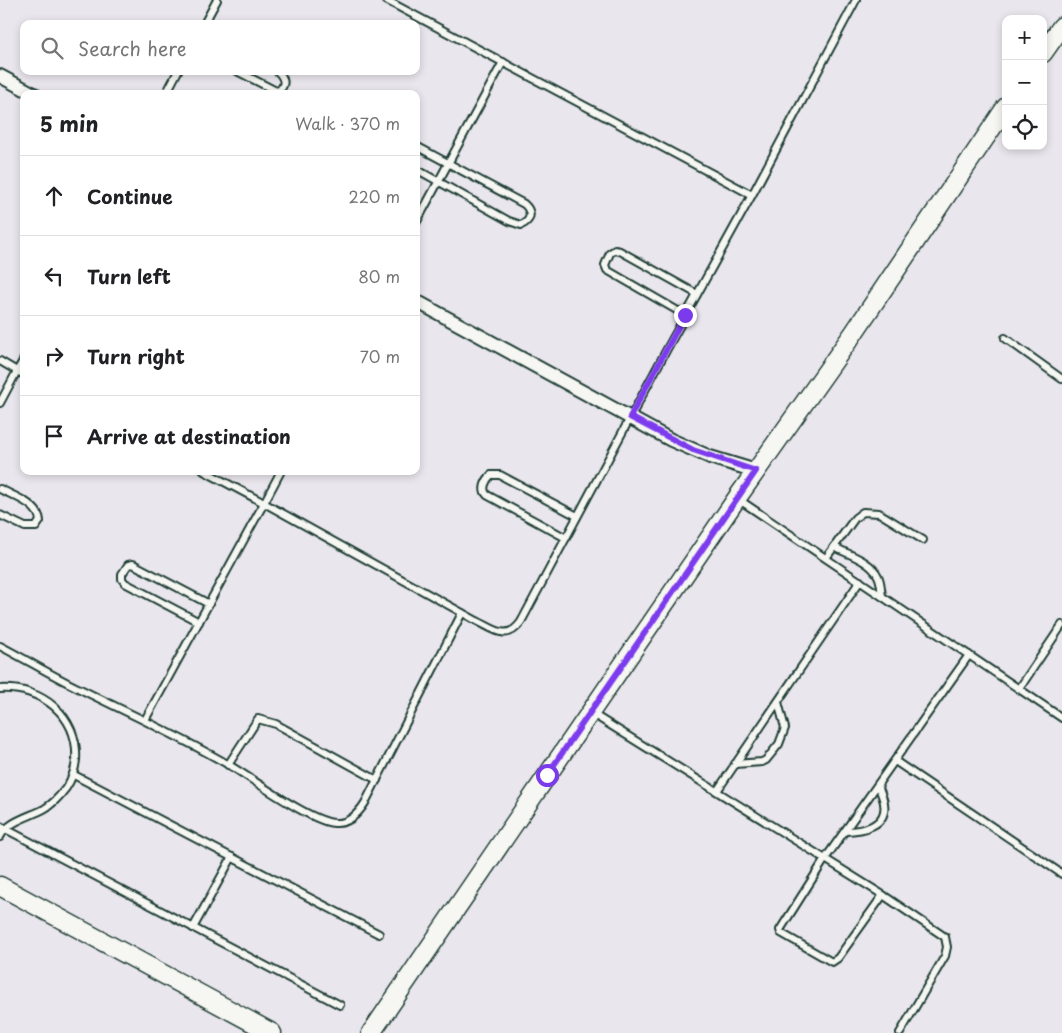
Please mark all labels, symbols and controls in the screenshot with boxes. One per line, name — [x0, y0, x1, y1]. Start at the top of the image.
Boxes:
map controls — [1002, 15, 1047, 150]
button: + — [1002, 15, 1047, 60]
search box — [20, 20, 420, 75]
icon: search — [38, 34, 66, 62]
text: Search here — [78, 34, 187, 62]
button: − — [1002, 60, 1047, 105]
button: locate — [1002, 105, 1047, 150]
text: 5 min — [40, 107, 98, 139]
text: Walk · 370 m — [295, 111, 400, 135]
icon: ahead — [40, 182, 68, 210]
text: Continue — [87, 182, 173, 210]
text: 220 m — [349, 184, 400, 208]
icon: left — [40, 262, 68, 290]
text: Turn left — [87, 262, 171, 290]
text: 80 m — [358, 264, 400, 288]
route end — [674, 304, 697, 327]
icon: right — [40, 342, 68, 370]
text: Turn right — [87, 342, 185, 370]
text: 70 m — [360, 344, 400, 368]
icon: arrive — [40, 422, 68, 450]
text: Arrive at destination — [87, 422, 291, 450]
route start — [536, 764, 559, 787]

